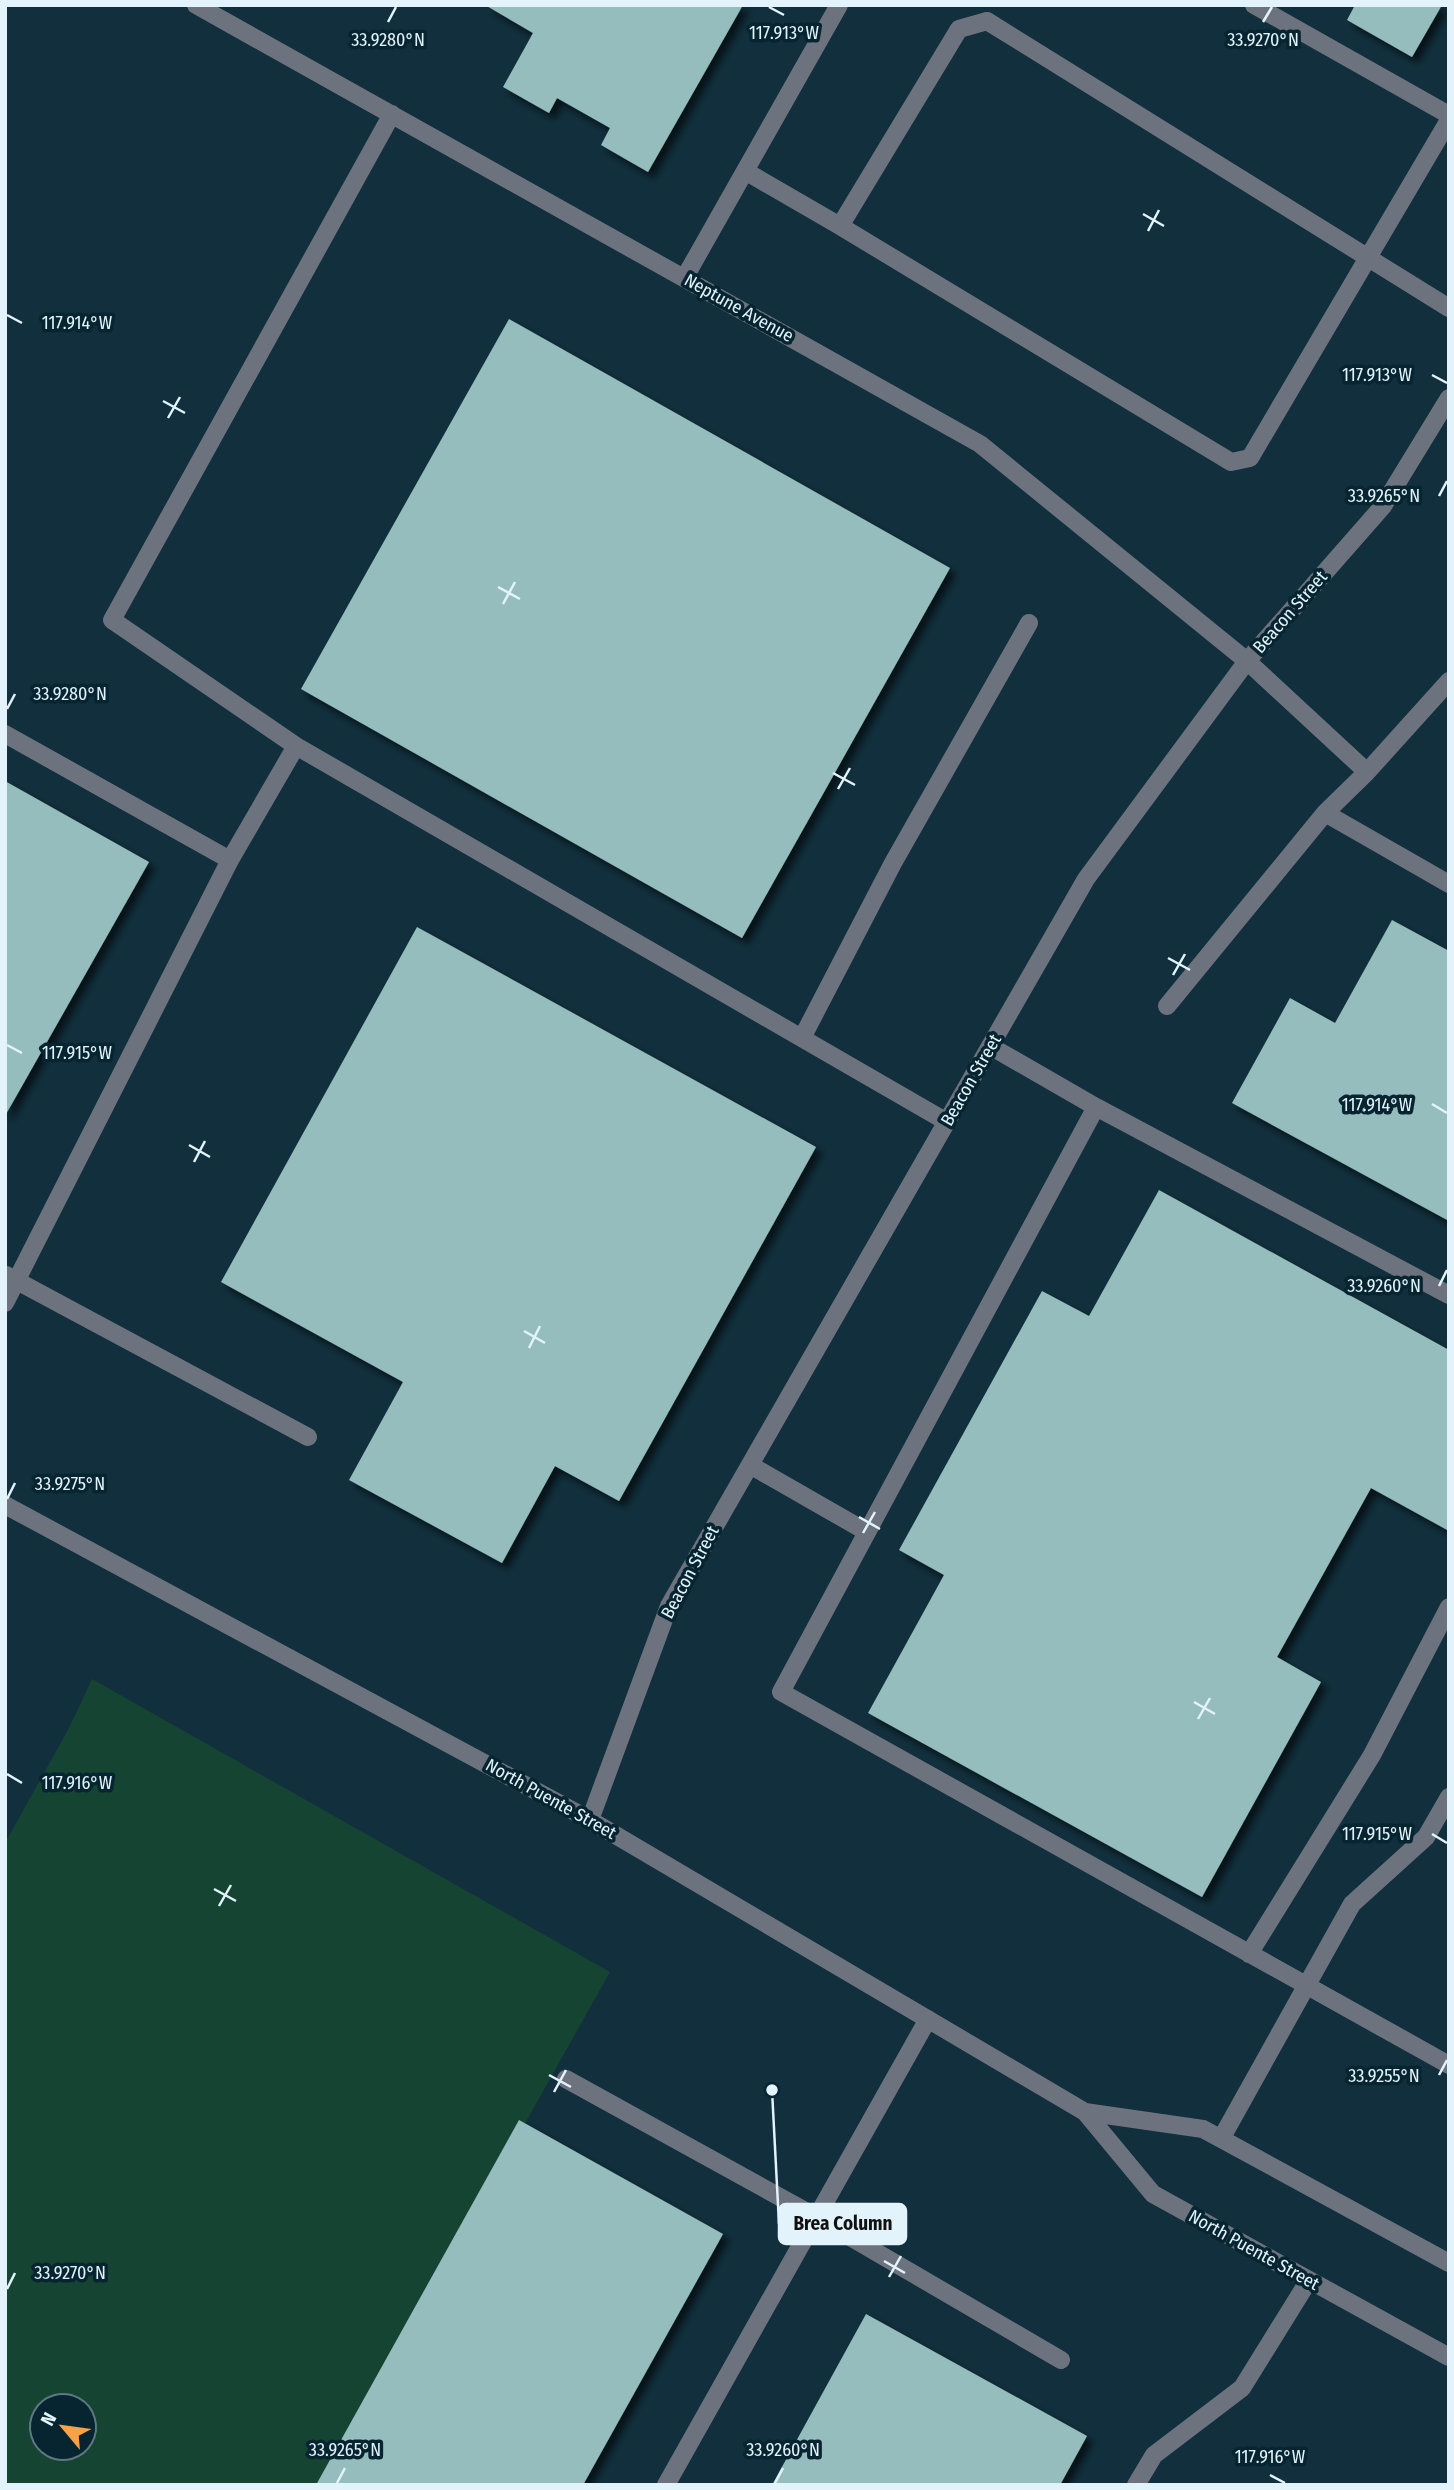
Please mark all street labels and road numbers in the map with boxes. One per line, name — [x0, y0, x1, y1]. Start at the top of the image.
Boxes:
street label: Neptune Avenue — [681, 269, 798, 347]
street label: Beacon Street — [1248, 566, 1332, 658]
street label: Beacon Street — [936, 1030, 1006, 1130]
street label: Beacon Street — [656, 1522, 724, 1622]
street label: North Puente Street — [482, 1754, 620, 1844]
street label: North Puente Street — [1185, 2205, 1323, 2295]

